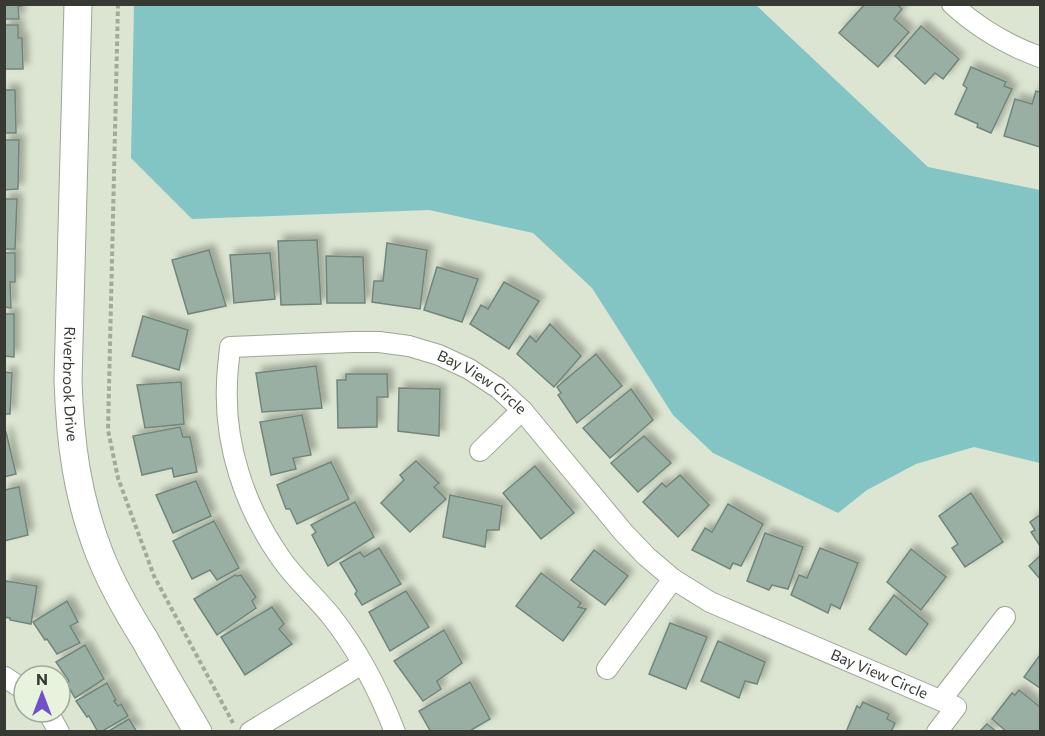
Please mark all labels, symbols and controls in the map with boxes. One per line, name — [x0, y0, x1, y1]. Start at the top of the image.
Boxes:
street label: Riverbrook Drive — [60, 326, 82, 442]
street label: Bay View Circle — [435, 346, 531, 418]
street label: Bay View Circle — [828, 645, 931, 702]
north arrow — [12, 664, 72, 724]
text: N — [36, 669, 48, 688]

